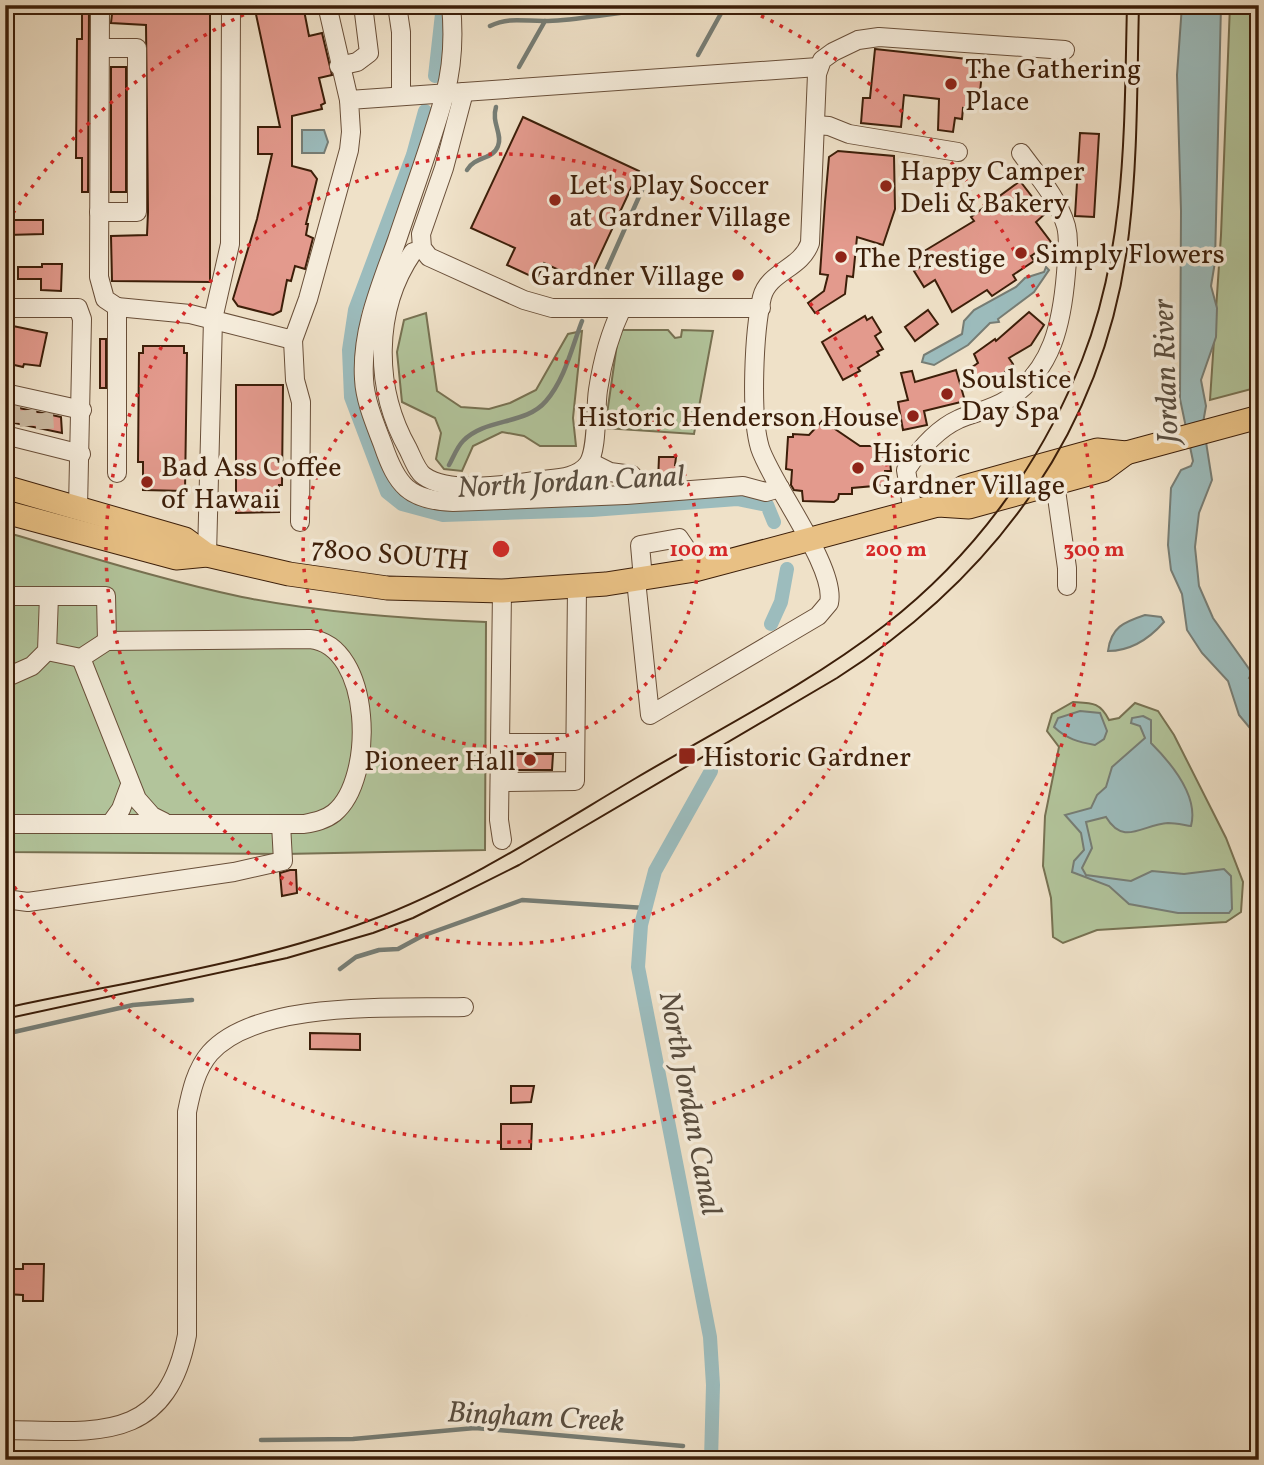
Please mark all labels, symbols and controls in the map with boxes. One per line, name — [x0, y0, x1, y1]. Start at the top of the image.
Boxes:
place label: The Gathering Place — [965, 51, 1141, 122]
marker: The Gathering Place — [943, 76, 959, 92]
place label: Happy Camper Deli & Bakery — [900, 153, 1085, 224]
place label: Let's Play Soccer at Gardner Village — [569, 167, 791, 238]
marker: Happy Camper Deli & Bakery — [878, 178, 894, 194]
marker: Let's Play Soccer at Gardner Village — [547, 192, 563, 208]
place label: Simply Flowers — [1035, 236, 1225, 275]
place label: The Prestige — [855, 240, 1005, 279]
marker: Simply Flowers — [1013, 245, 1029, 261]
marker: The Prestige — [833, 249, 849, 265]
place label: Gardner Village — [531, 258, 724, 297]
marker: Gardner Village — [730, 267, 746, 283]
water label: Jordan River — [1143, 297, 1191, 447]
place label: Soulstice Day Spa — [961, 361, 1072, 432]
marker: Soulstice Day Spa — [939, 386, 955, 402]
place label: Historic Henderson House — [577, 399, 899, 438]
marker: Historic Henderson House — [905, 408, 921, 424]
place label: Historic Gardner Village — [872, 435, 1065, 506]
place label: Bad Ass Coffee of Hawaii — [161, 449, 341, 520]
water label: North Jordan Canal — [456, 456, 686, 510]
marker: Historic Gardner Village — [850, 460, 866, 476]
marker: Bad Ass Coffee of Hawaii — [139, 474, 155, 490]
street label: 7800 SOUTH — [309, 529, 470, 582]
text: 100 m — [669, 536, 729, 565]
text: 200 m — [865, 536, 927, 565]
text: 300 m — [1064, 536, 1124, 565]
centre of rings — [489, 537, 513, 561]
place label: Historic Gardner — [703, 739, 911, 778]
place label: Pioneer Hall — [364, 743, 516, 782]
marker: Historic Gardner — [677, 746, 697, 766]
marker: Pioneer Hall — [522, 752, 538, 768]
water label: North Jordan Canal — [647, 988, 731, 1220]
water label: Bingham Creek — [446, 1392, 626, 1444]

